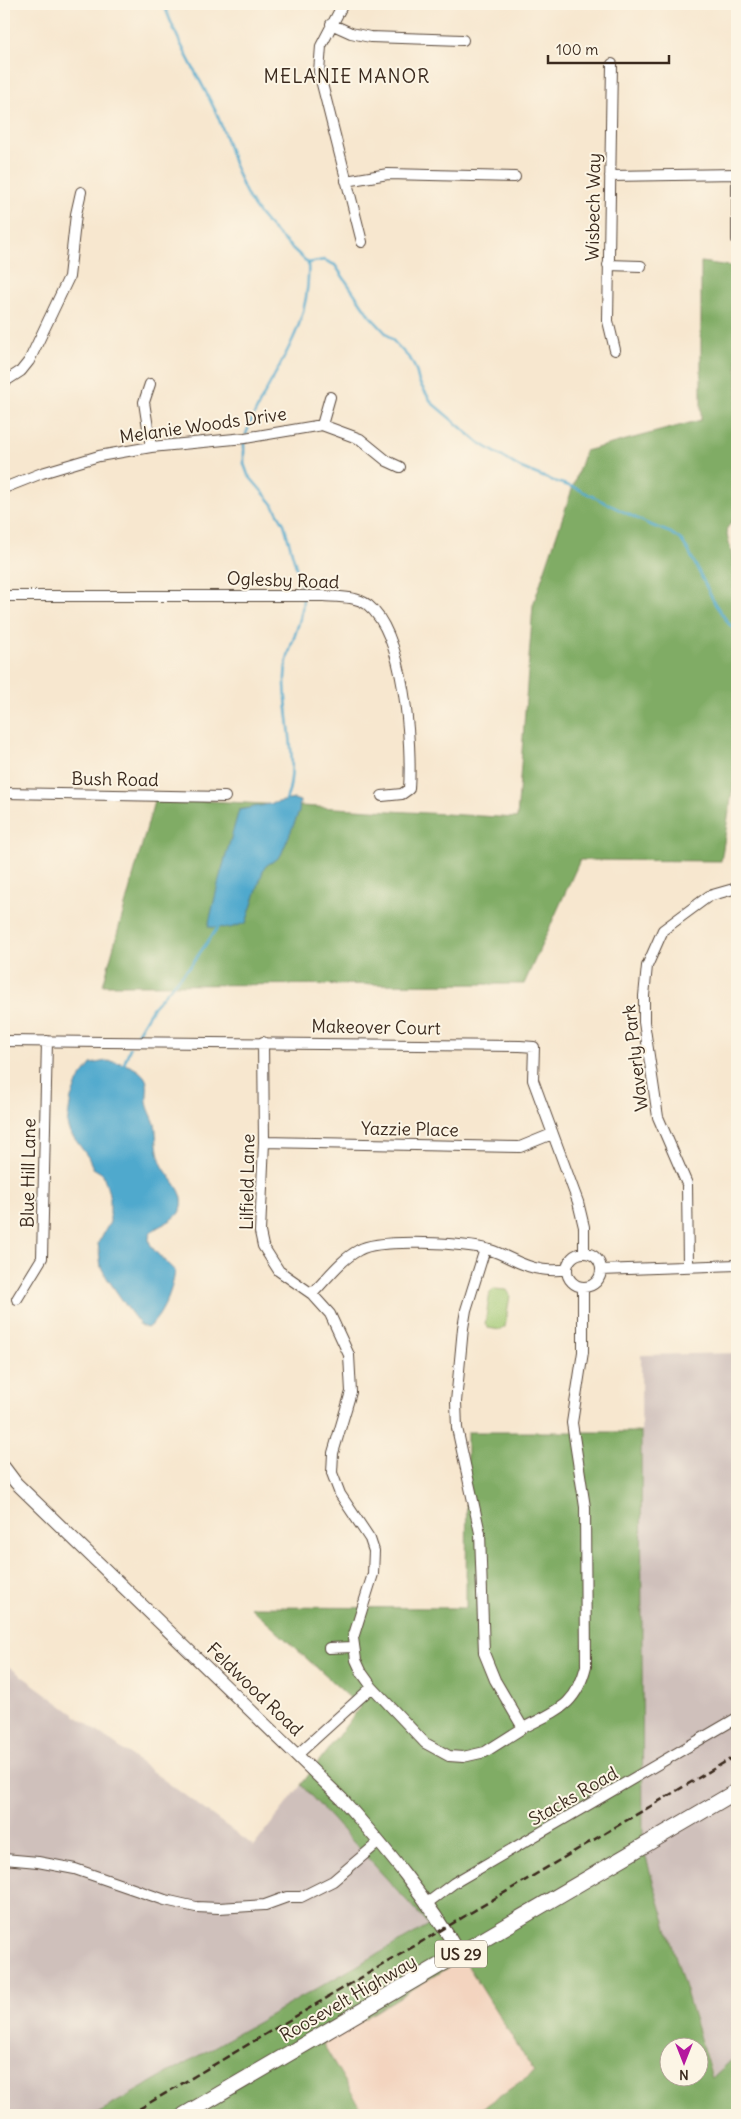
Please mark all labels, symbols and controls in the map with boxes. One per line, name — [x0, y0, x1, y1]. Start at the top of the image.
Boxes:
scale bar — [548, 32, 670, 64]
text: 100 m — [556, 40, 598, 59]
district label: MELANIE MANOR — [264, 64, 430, 88]
street label: Wisbech Way — [581, 153, 605, 261]
street label: Melanie Woods Drive — [118, 402, 288, 448]
street label: Oglesby Road — [226, 567, 340, 593]
street label: Bush Road — [71, 767, 159, 791]
street label: Waverly Park — [617, 1003, 653, 1113]
street label: Makeover Court — [311, 1014, 441, 1040]
street label: Yazzie Place — [361, 1117, 459, 1141]
street label: Blue Hill Lane — [16, 1118, 40, 1228]
street label: Lilfield Lane — [235, 1134, 259, 1230]
street label: Feldwood Road — [202, 1637, 308, 1741]
street label: Stacks Road — [524, 1761, 622, 1831]
road number: US 29 — [435, 1940, 487, 1968]
street label: Roosevelt Highway — [276, 1950, 420, 2046]
north arrow — [658, 2036, 708, 2086]
text: N — [679, 2066, 689, 2084]

